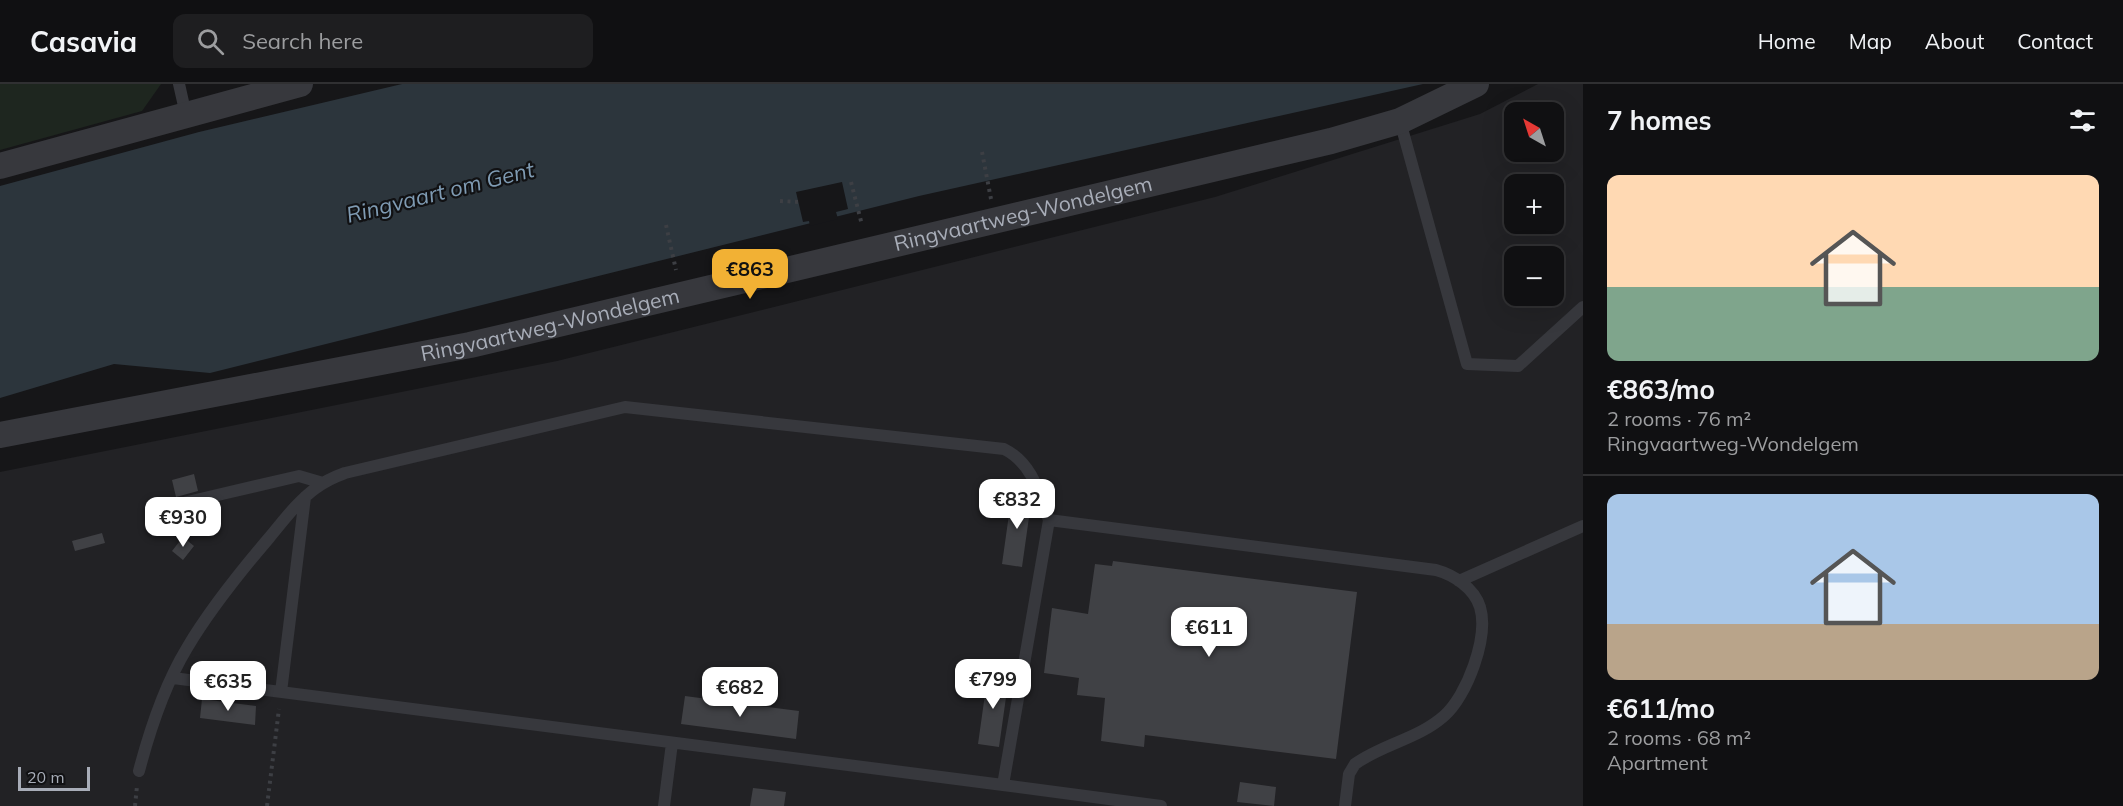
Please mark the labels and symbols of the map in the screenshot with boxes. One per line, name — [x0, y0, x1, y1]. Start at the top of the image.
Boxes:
north arrow — [1504, 102, 1564, 162]
water label: Ringvaart om Gent — [343, 155, 538, 229]
street label: Ringvaartweg-Wondelgem — [891, 170, 1155, 256]
pin: €863 — [714, 249, 786, 300]
street label: Ringvaartweg-Wondelgem — [418, 282, 682, 366]
pin: €832 — [981, 479, 1053, 530]
pin: €930 — [147, 497, 219, 548]
pin: €611 — [1173, 607, 1245, 658]
pin: €799 — [957, 659, 1029, 710]
pin: €635 — [192, 661, 264, 712]
pin: €682 — [704, 667, 776, 718]
scale bar — [18, 764, 90, 792]

